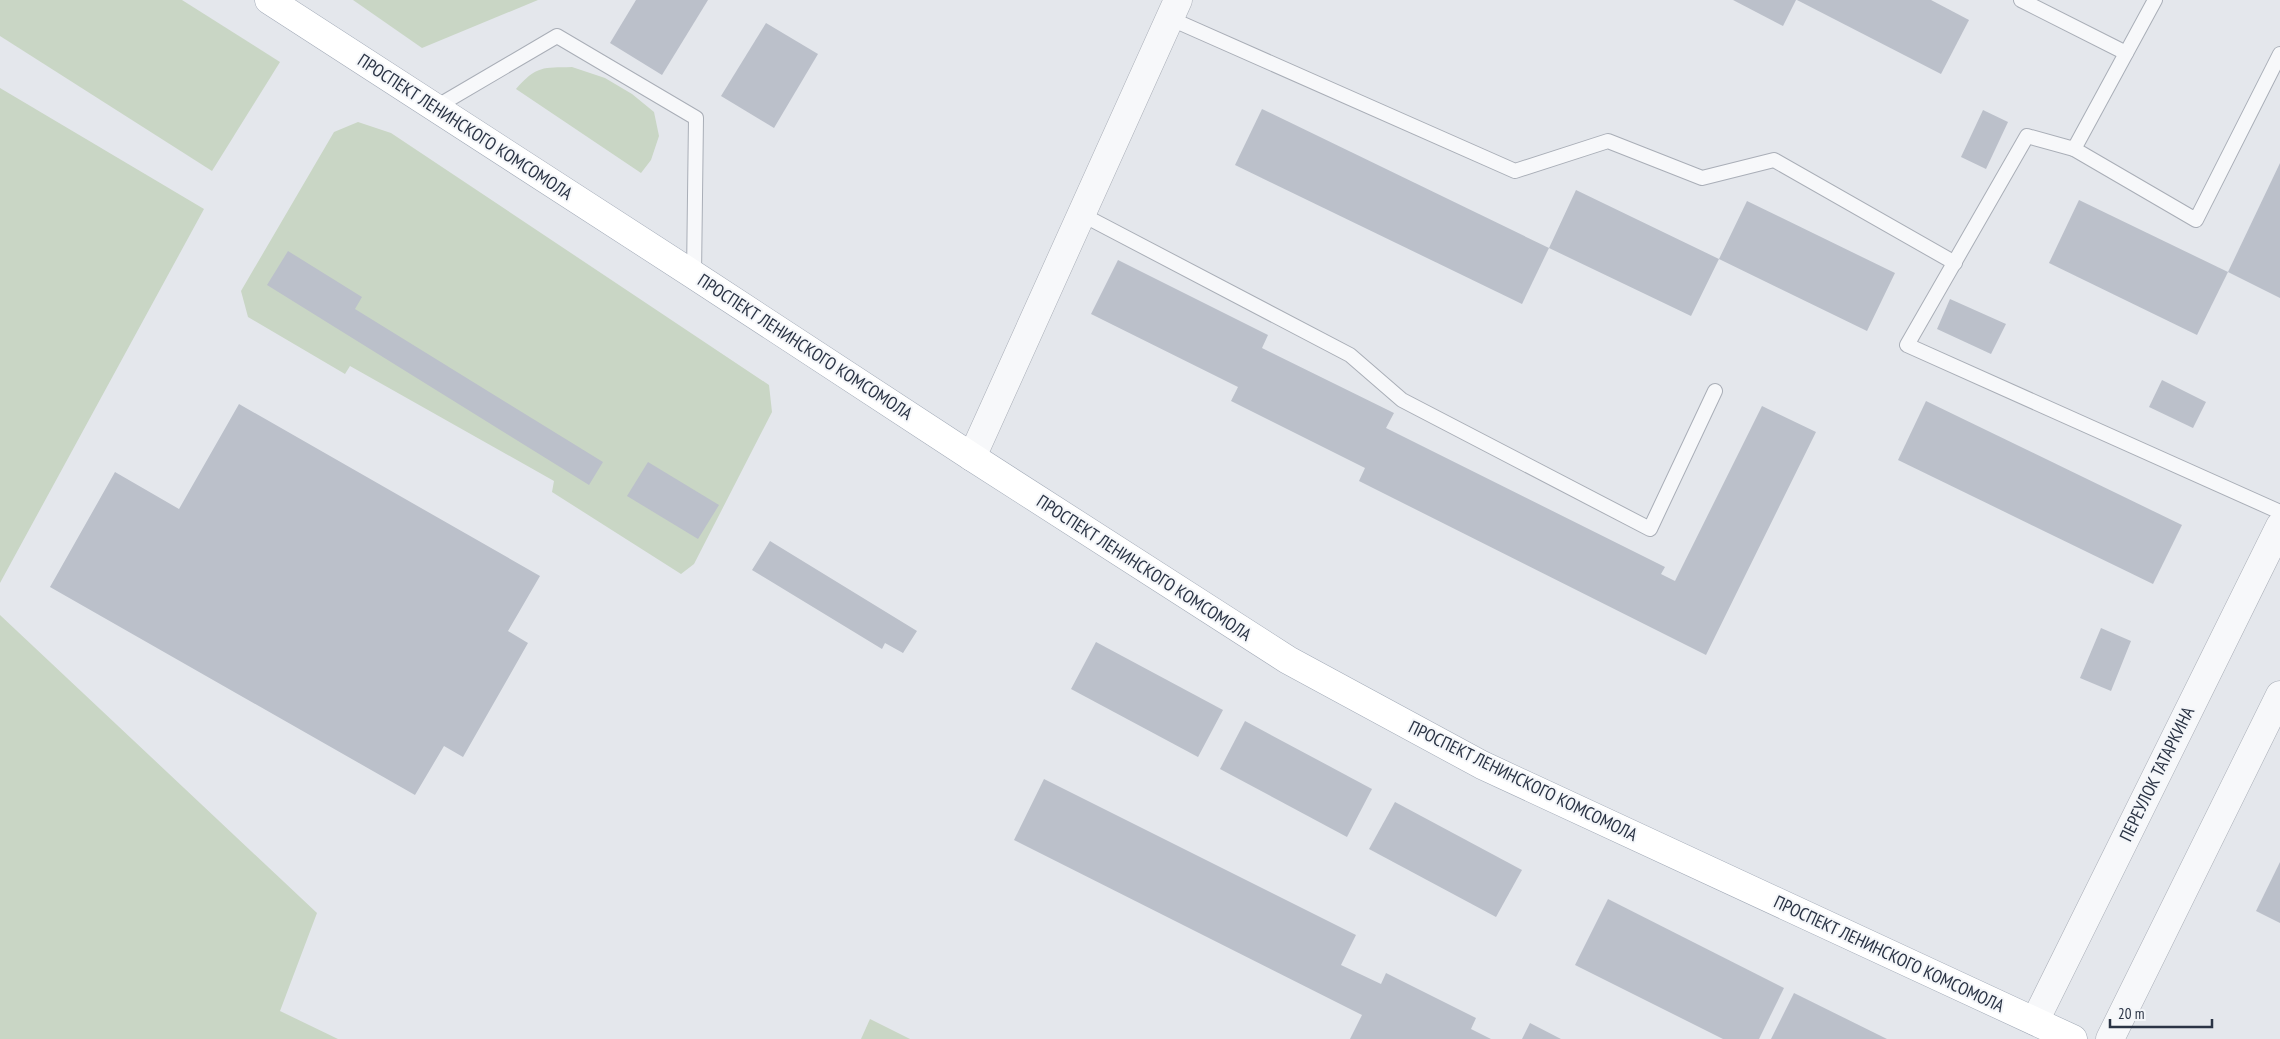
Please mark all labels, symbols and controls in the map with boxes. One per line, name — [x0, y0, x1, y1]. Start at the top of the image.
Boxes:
street label: ПРОСПЕКТ ЛЕНИНСКОГО КОМСОМОЛА — [354, 48, 577, 205]
street label: ПРОСПЕКТ ЛЕНИНСКОГО КОМСОМОЛА — [694, 268, 917, 425]
street label: ПРОСПЕКТ ЛЕНИНСКОГО КОМСОМОЛА — [1033, 489, 1256, 646]
street label: ПЕРЕУЛОК ТАТАРКИНА — [2114, 702, 2199, 845]
street label: ПРОСПЕКТ ЛЕНИНСКОГО КОМСОМОЛА — [1405, 715, 1642, 846]
street label: ПРОСПЕКТ ЛЕНИНСКОГО КОМСОМОЛА — [1770, 890, 2008, 1017]
scale bar — [2110, 996, 2212, 1028]
text: 20 m — [2118, 1004, 2144, 1023]

